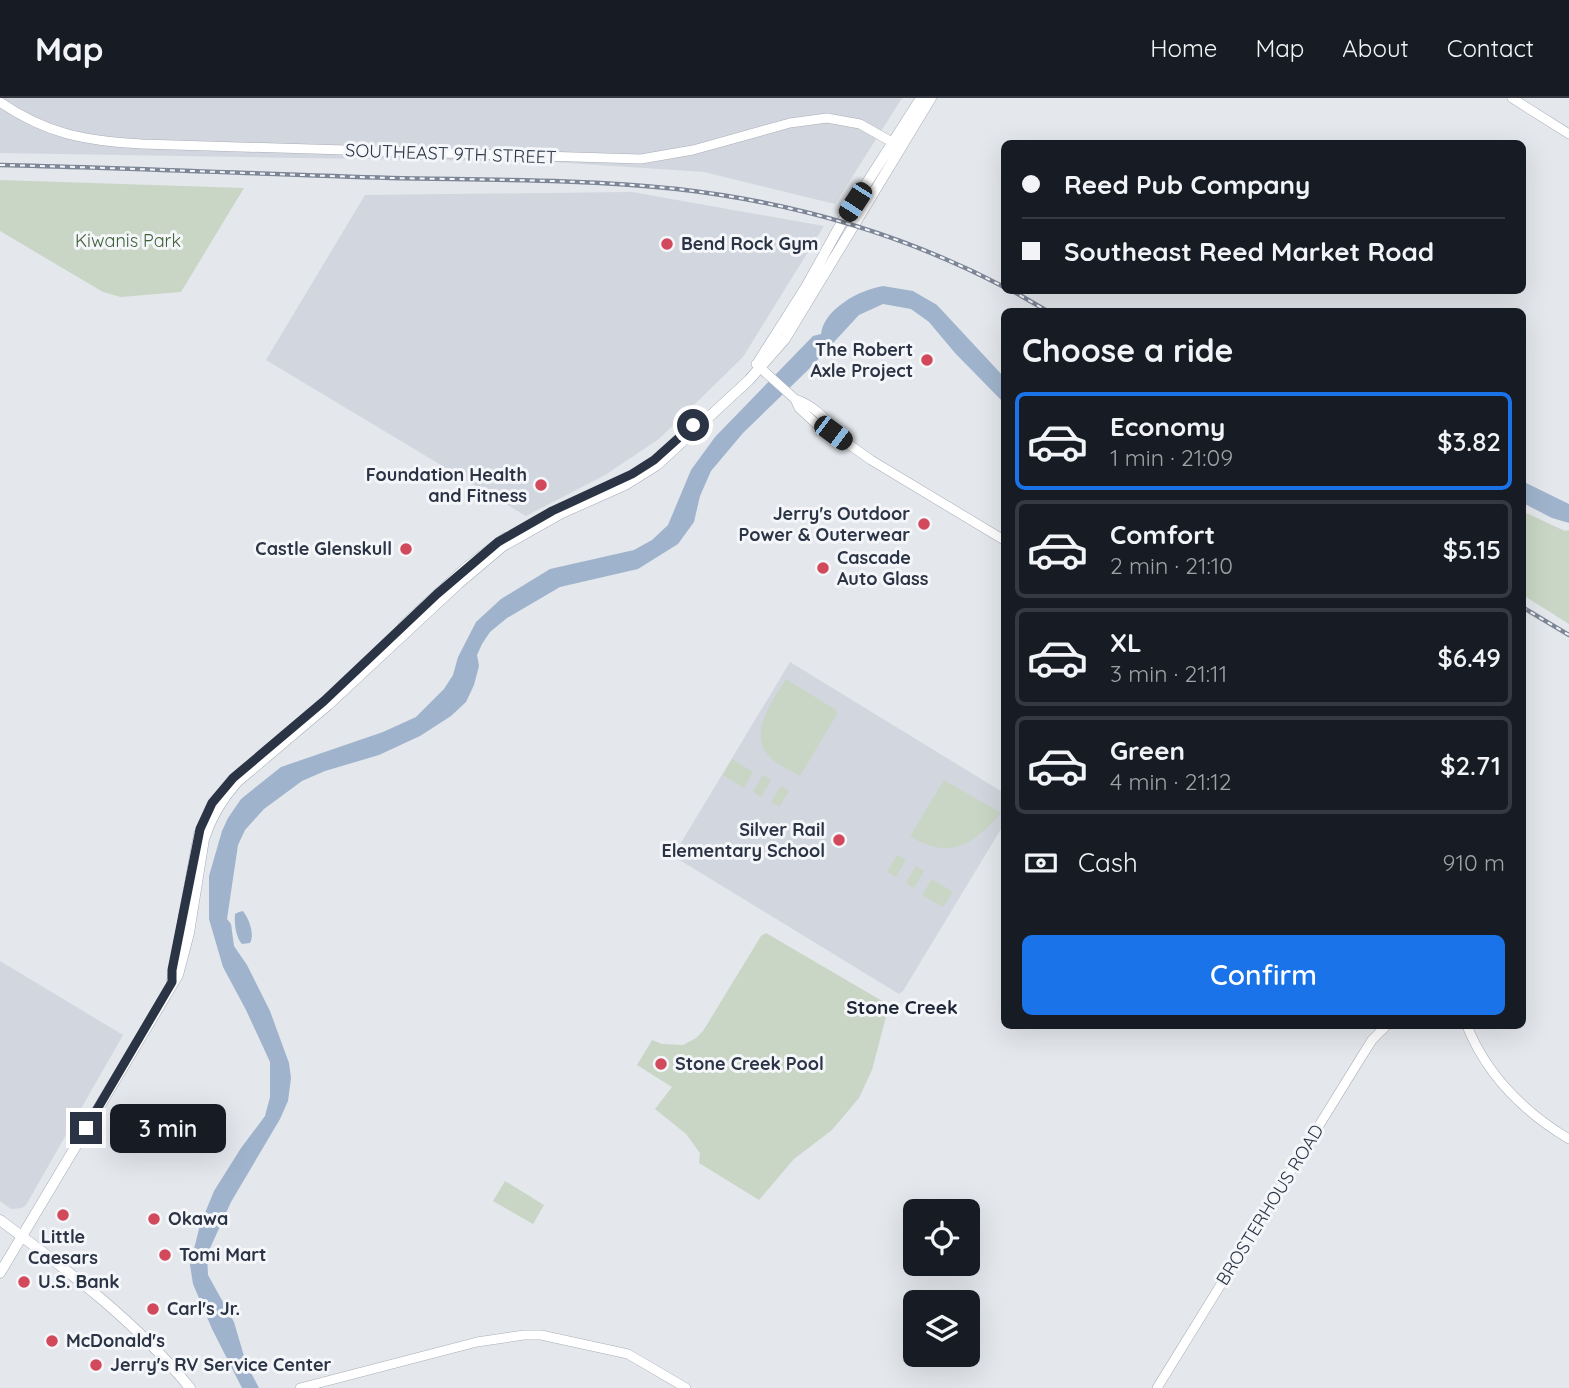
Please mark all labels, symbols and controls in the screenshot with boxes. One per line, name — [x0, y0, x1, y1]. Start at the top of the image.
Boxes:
text: Map — [35, 28, 103, 69]
text: Home — [1150, 33, 1217, 63]
text: Map — [1255, 33, 1304, 63]
text: About — [1342, 33, 1409, 63]
text: Contact — [1447, 33, 1534, 63]
street label: SOUTHEAST 9TH STREET — [345, 138, 557, 169]
text: Reed Pub Company — [1064, 168, 1310, 201]
car — [835, 179, 876, 225]
park label: Kiwanis Park — [75, 229, 181, 252]
place label: Bend Rock Gym — [681, 232, 818, 255]
text: Southeast Reed Market Road — [1064, 235, 1434, 268]
marker: Bend Rock Gym — [659, 236, 675, 252]
text: Choose a ride — [1022, 330, 1234, 370]
place label: The Robert Axle Project — [811, 338, 913, 382]
marker: The Robert Axle Project — [919, 352, 935, 368]
route start — [677, 409, 709, 441]
icon: car — [1026, 410, 1089, 473]
text: Economy — [1110, 410, 1225, 443]
car — [810, 412, 857, 454]
text: $3.82 — [1437, 425, 1501, 458]
text: 1 min · 21:09 — [1110, 443, 1233, 472]
place label: Foundation Health and Fitness — [366, 463, 527, 507]
marker: Foundation Health and Fitness — [533, 477, 549, 493]
place label: Jerry's Outdoor Power & Outerwear — [739, 502, 910, 546]
marker: Jerry's Outdoor Power & Outerwear — [916, 516, 932, 532]
icon: car — [1026, 518, 1089, 581]
text: Comfort — [1110, 518, 1215, 551]
text: $5.15 — [1443, 533, 1501, 566]
place label: Castle Glenskull — [255, 537, 392, 560]
marker: Castle Glenskull — [398, 541, 414, 557]
place label: Cascade Auto Glass — [837, 546, 929, 590]
text: 2 min · 21:10 — [1110, 551, 1233, 580]
marker: Cascade Auto Glass — [815, 560, 831, 576]
icon: car — [1026, 626, 1089, 689]
text: XL — [1110, 626, 1142, 659]
text: $6.49 — [1438, 641, 1501, 674]
text: 3 min · 21:11 — [1110, 659, 1227, 688]
icon: car — [1026, 734, 1089, 797]
text: Green — [1110, 734, 1185, 767]
text: $2.71 — [1440, 749, 1501, 782]
text: 4 min · 21:12 — [1110, 767, 1231, 796]
place label: Silver Rail Elementary School — [661, 818, 825, 862]
marker: Silver Rail Elementary School — [831, 832, 847, 848]
icon: cash — [1022, 844, 1060, 882]
text: Cash — [1078, 846, 1138, 879]
text: 910 m — [1443, 848, 1505, 877]
button: Confirm — [1022, 935, 1505, 1015]
district label: Stone Creek — [846, 995, 958, 1019]
place label: Stone Creek Pool — [675, 1052, 824, 1075]
marker: Stone Creek Pool — [653, 1056, 669, 1072]
callout: 3 min — [110, 1104, 226, 1152]
route end — [70, 1112, 102, 1144]
text: 3 min — [139, 1114, 197, 1143]
street label: BROSTERHOUS ROAD — [1211, 1120, 1328, 1289]
map controls — [903, 1199, 980, 1367]
button: locate — [903, 1199, 980, 1276]
marker: Little Caesars — [55, 1207, 71, 1223]
place label: Okawa — [168, 1207, 228, 1230]
marker: Okawa — [146, 1211, 162, 1227]
place label: Little Caesars — [28, 1225, 98, 1269]
place label: Tomi Mart — [179, 1243, 266, 1266]
marker: Tomi Mart — [157, 1247, 173, 1263]
place label: U.S. Bank — [38, 1270, 120, 1293]
marker: U.S. Bank — [16, 1274, 32, 1290]
button: layers — [903, 1290, 980, 1367]
place label: Carl's Jr. — [167, 1297, 240, 1320]
marker: Carl's Jr. — [145, 1301, 161, 1317]
place label: McDonald's — [66, 1329, 165, 1352]
marker: McDonald's — [44, 1333, 60, 1349]
place label: Jerry's RV Service Center — [110, 1353, 332, 1376]
marker: Jerry's RV Service Center — [88, 1357, 104, 1373]

